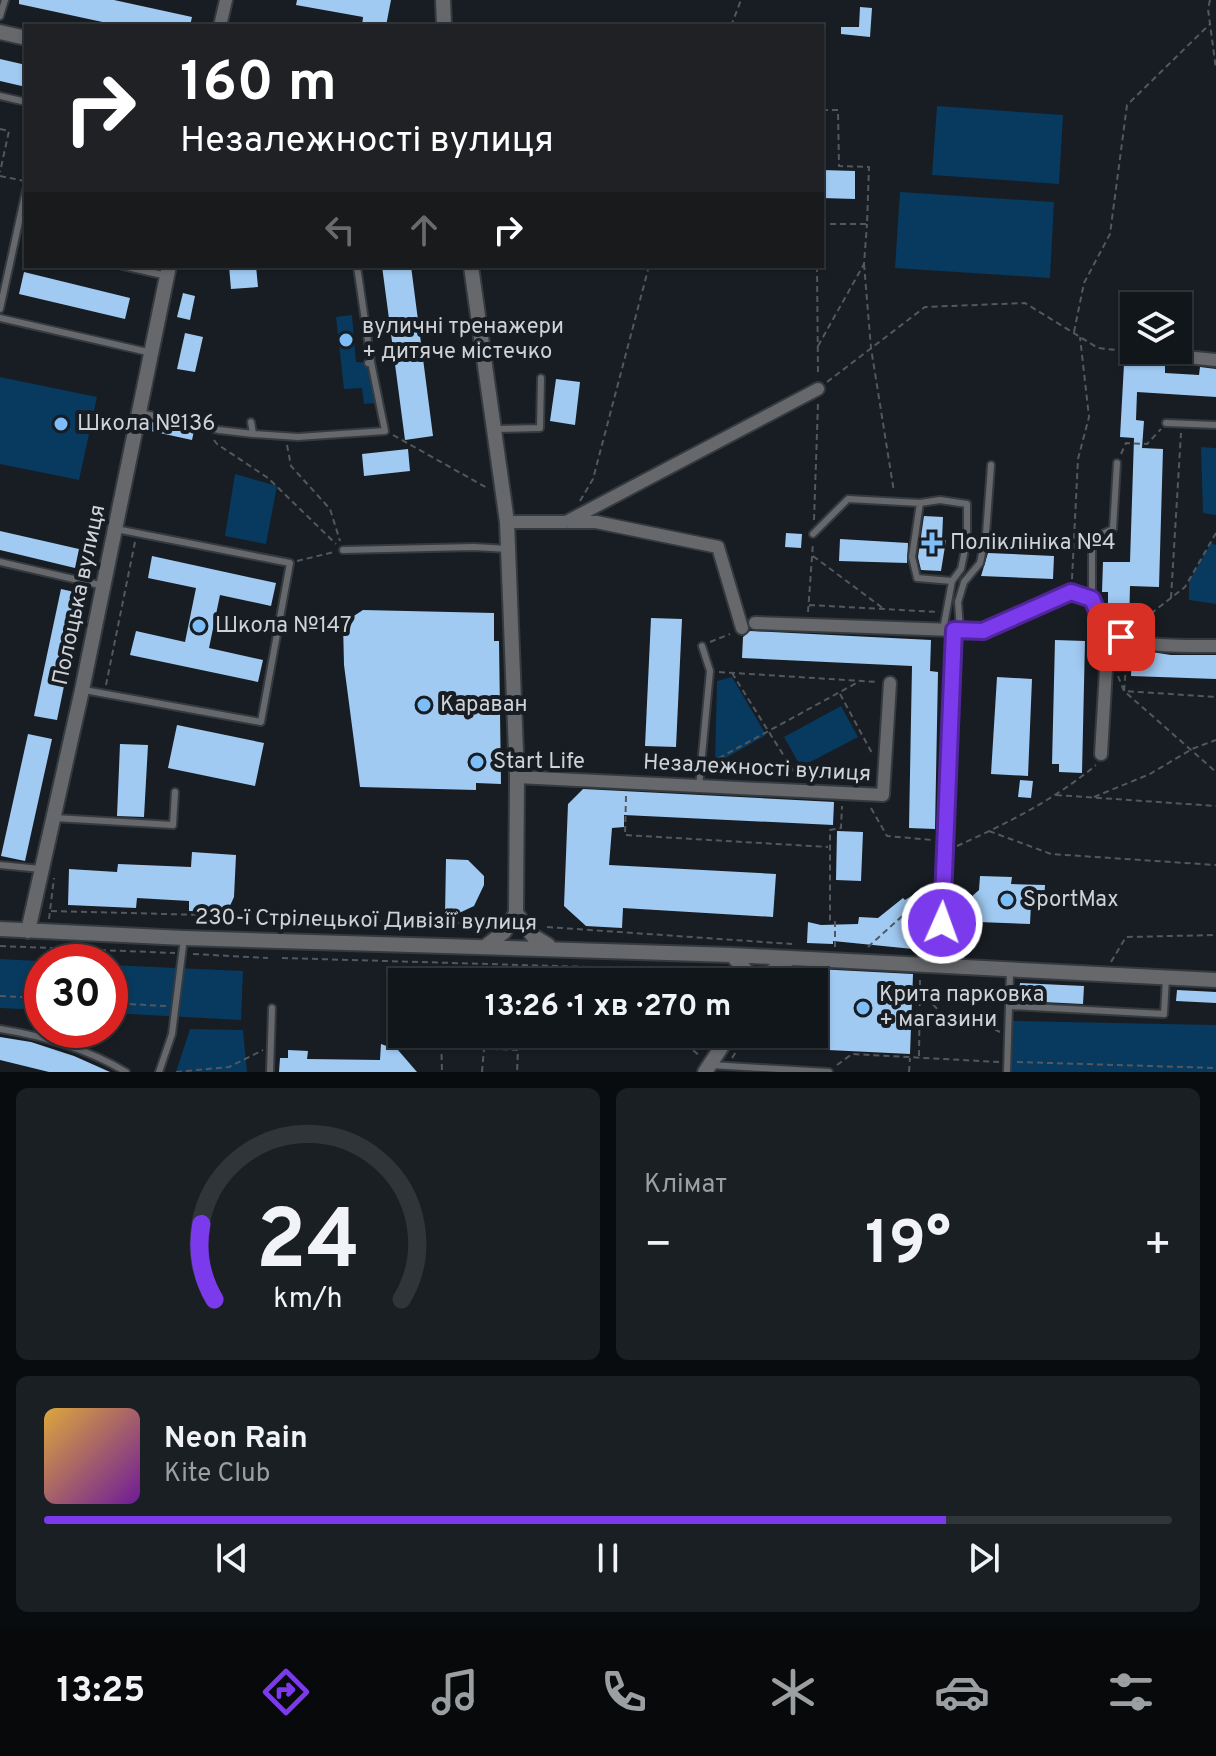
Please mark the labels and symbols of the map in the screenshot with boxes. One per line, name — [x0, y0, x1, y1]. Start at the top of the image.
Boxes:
place label: вуличні тренажери + дитяче містечко — [362, 314, 564, 366]
marker: вуличні тренажери + дитяче містечко — [337, 331, 355, 349]
place label: Школа №136 — [77, 411, 215, 438]
marker: Школа №136 — [52, 415, 70, 433]
street label: Полоцька вулиця — [48, 502, 112, 688]
place label: Поліклініка №4 — [950, 530, 1116, 557]
marker: Поліклініка №4 — [921, 532, 943, 554]
pin — [1087, 603, 1155, 671]
place label: Школа №147 — [215, 613, 351, 640]
marker: Школа №147 — [190, 617, 208, 635]
place label: Караван — [440, 692, 528, 719]
marker: Караван — [415, 696, 433, 714]
place label: Start Life — [493, 749, 585, 776]
street label: Незалежності вулиця — [642, 750, 872, 788]
marker: Start Life — [468, 753, 486, 771]
position arrow — [900, 881, 984, 965]
place label: SportMax — [1023, 887, 1119, 914]
marker: SportMax — [998, 891, 1016, 909]
street label: 230-ї Стрілецької Дивізії вулиця — [195, 905, 537, 937]
speed limit sign: 30 — [24, 944, 128, 1048]
place label: Крита парковка + магазини — [879, 982, 1044, 1034]
marker: Крита парковка + магазини — [854, 999, 872, 1017]

